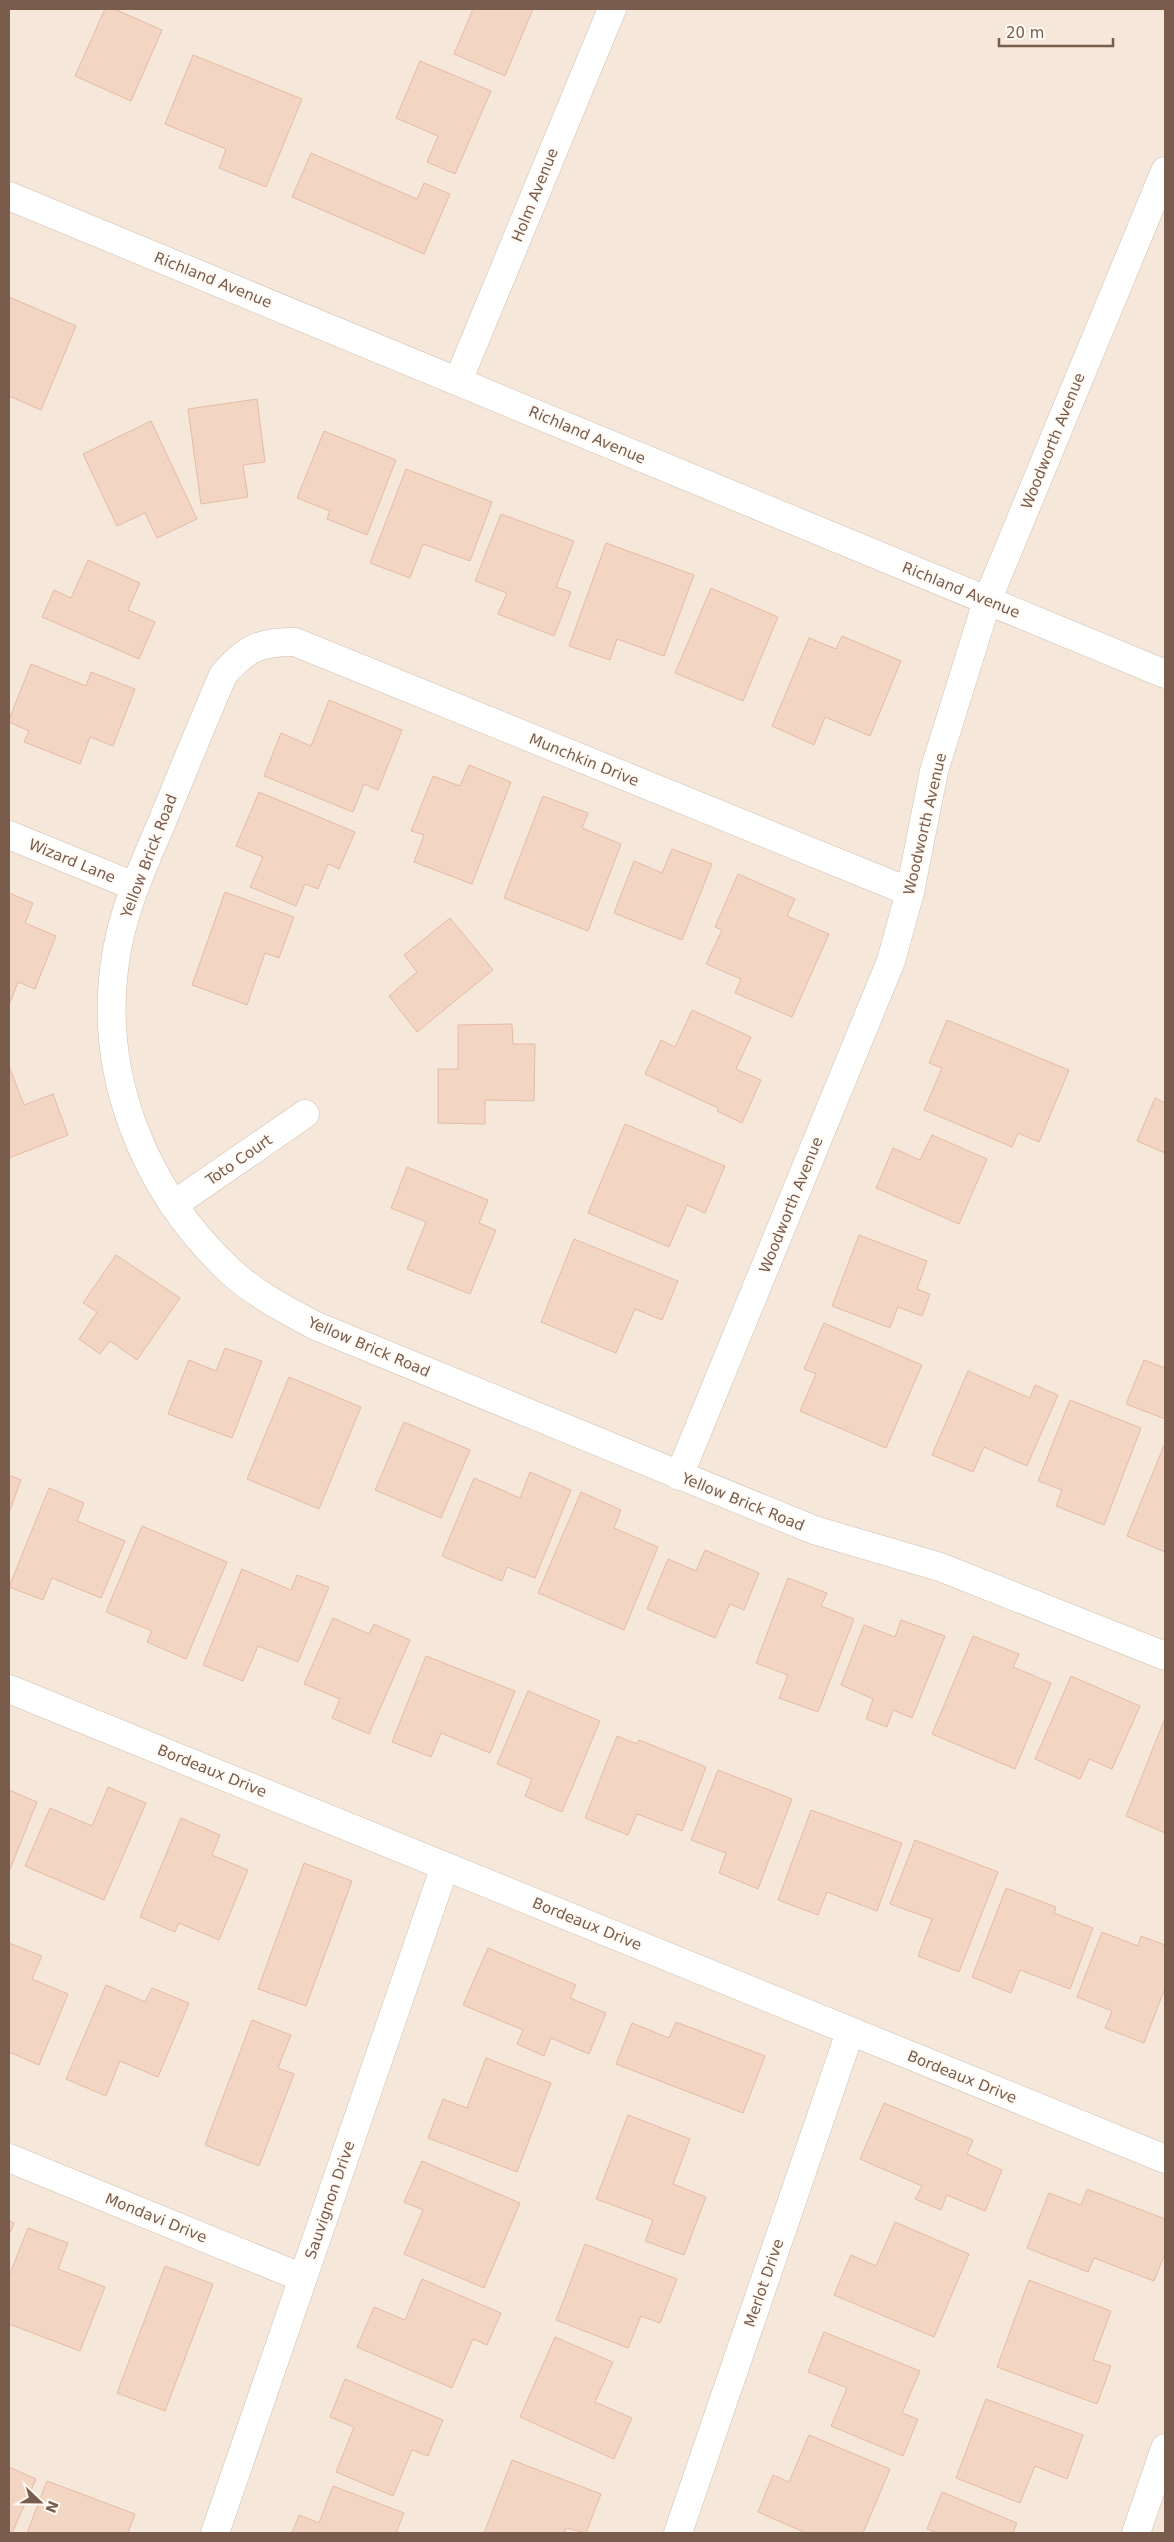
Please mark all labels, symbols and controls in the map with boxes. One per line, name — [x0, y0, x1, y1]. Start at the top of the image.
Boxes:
scale bar — [999, 15, 1113, 47]
text: 20 m — [1006, 24, 1044, 42]
street label: Holm Avenue — [508, 145, 562, 245]
street label: Richland Avenue — [152, 248, 274, 312]
street label: Woodworth Avenue — [1017, 370, 1089, 512]
street label: Richland Avenue — [526, 402, 648, 468]
street label: Richland Avenue — [900, 558, 1022, 622]
street label: Munchkin Drive — [526, 730, 642, 790]
street label: Woodworth Avenue — [900, 751, 950, 897]
street label: Yellow Brick Road — [117, 792, 181, 921]
street label: Wizard Lane — [26, 835, 118, 887]
street label: Toto Court — [202, 1131, 276, 1190]
street label: Woodworth Avenue — [755, 1134, 827, 1276]
street label: Yellow Brick Road — [304, 1313, 433, 1381]
street label: Yellow Brick Road — [678, 1469, 807, 1535]
street label: Bordeaux Drive — [155, 1741, 269, 1801]
street label: Bordeaux Drive — [530, 1894, 644, 1954]
street label: Bordeaux Drive — [905, 2047, 1019, 2107]
street label: Sauvignon Drive — [301, 2139, 359, 2261]
street label: Mondavi Drive — [102, 2189, 210, 2247]
street label: Merlot Drive — [740, 2236, 788, 2330]
north arrow — [15, 2477, 65, 2527]
text: N — [42, 2498, 62, 2515]

